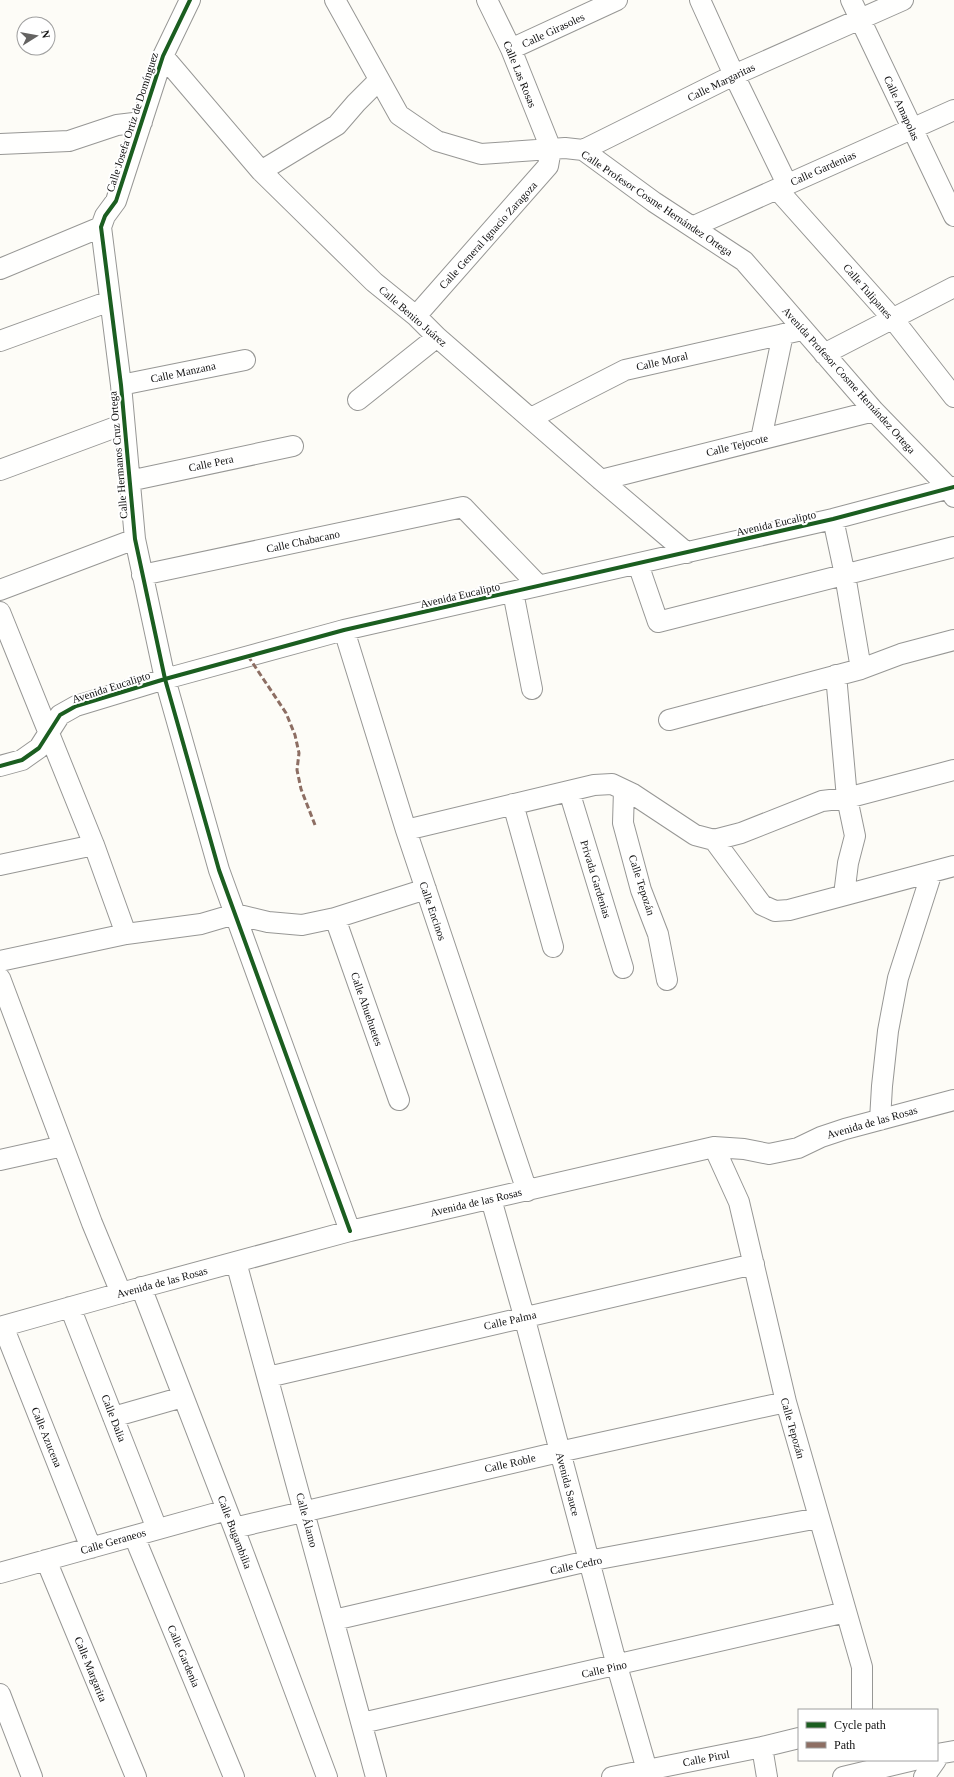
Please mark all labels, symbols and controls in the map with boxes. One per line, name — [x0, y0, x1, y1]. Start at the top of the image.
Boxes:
street label: Calle Girasoles — [520, 10, 586, 50]
north arrow — [16, 16, 56, 56]
text: N — [39, 29, 52, 39]
street label: Calle Las Rosas — [501, 39, 539, 109]
street label: Calle Josefa Ortiz de Domínguez — [104, 51, 160, 193]
street label: Calle Margaritas — [685, 61, 757, 103]
street label: Calle Amapolas — [882, 74, 922, 142]
street label: Calle Profesor Cosme Hernández Ortega — [579, 148, 735, 258]
street label: Calle Gardenias — [788, 148, 858, 188]
street label: Calle General Ignacio Zaragoza — [437, 179, 539, 291]
street label: Calle Tulipanes — [841, 261, 895, 321]
street label: Calle Benito Juárez — [377, 283, 450, 349]
street label: Avenida Profesor Cosme Hernández Ortega — [780, 304, 918, 456]
street label: Calle Moral — [635, 349, 689, 373]
street label: Calle Manzana — [149, 359, 217, 385]
street label: Calle Hermanos Cruz Ortega — [106, 391, 130, 519]
street label: Calle Tejocote — [705, 431, 769, 459]
street label: Calle Pera — [187, 452, 235, 474]
street label: Avenida Eucalipto — [735, 508, 817, 538]
street label: Calle Chabacano — [265, 527, 341, 555]
street label: Avenida Eucalipto — [419, 580, 501, 610]
street label: Avenida Eucalipto — [70, 669, 152, 705]
street label: Privada Gardenias — [578, 839, 614, 919]
street label: Calle Tepozán — [627, 853, 658, 917]
street label: Calle Encinos — [417, 880, 449, 942]
street label: Calle Ahuehuetes — [349, 971, 385, 1047]
street label: Avenida de las Rosas — [825, 1103, 919, 1141]
street label: Avenida de las Rosas — [429, 1186, 523, 1218]
street label: Avenida de las Rosas — [115, 1264, 209, 1300]
street label: Calle Palma — [483, 1308, 538, 1332]
street label: Calle Dalia — [99, 1393, 129, 1443]
street label: Calle Tepozán — [779, 1396, 808, 1460]
street label: Calle Azucena — [29, 1405, 65, 1469]
street label: Calle Roble — [483, 1451, 537, 1475]
street label: Avenida Sauce — [554, 1451, 582, 1517]
street label: Calle Álamo — [294, 1491, 320, 1549]
street label: Calle Bugambilia — [216, 1494, 254, 1570]
street label: Calle Geraneos — [79, 1526, 147, 1556]
street label: Calle Cedro — [549, 1554, 604, 1576]
street label: Calle Gardenia — [166, 1623, 203, 1689]
street label: Calle Margarita — [72, 1635, 110, 1703]
street label: Calle Pino — [580, 1658, 628, 1680]
legend — [798, 1709, 938, 1761]
text: Cycle path — [834, 1718, 886, 1732]
text: Path — [834, 1738, 855, 1752]
street label: Calle Pirul — [682, 1748, 730, 1768]

